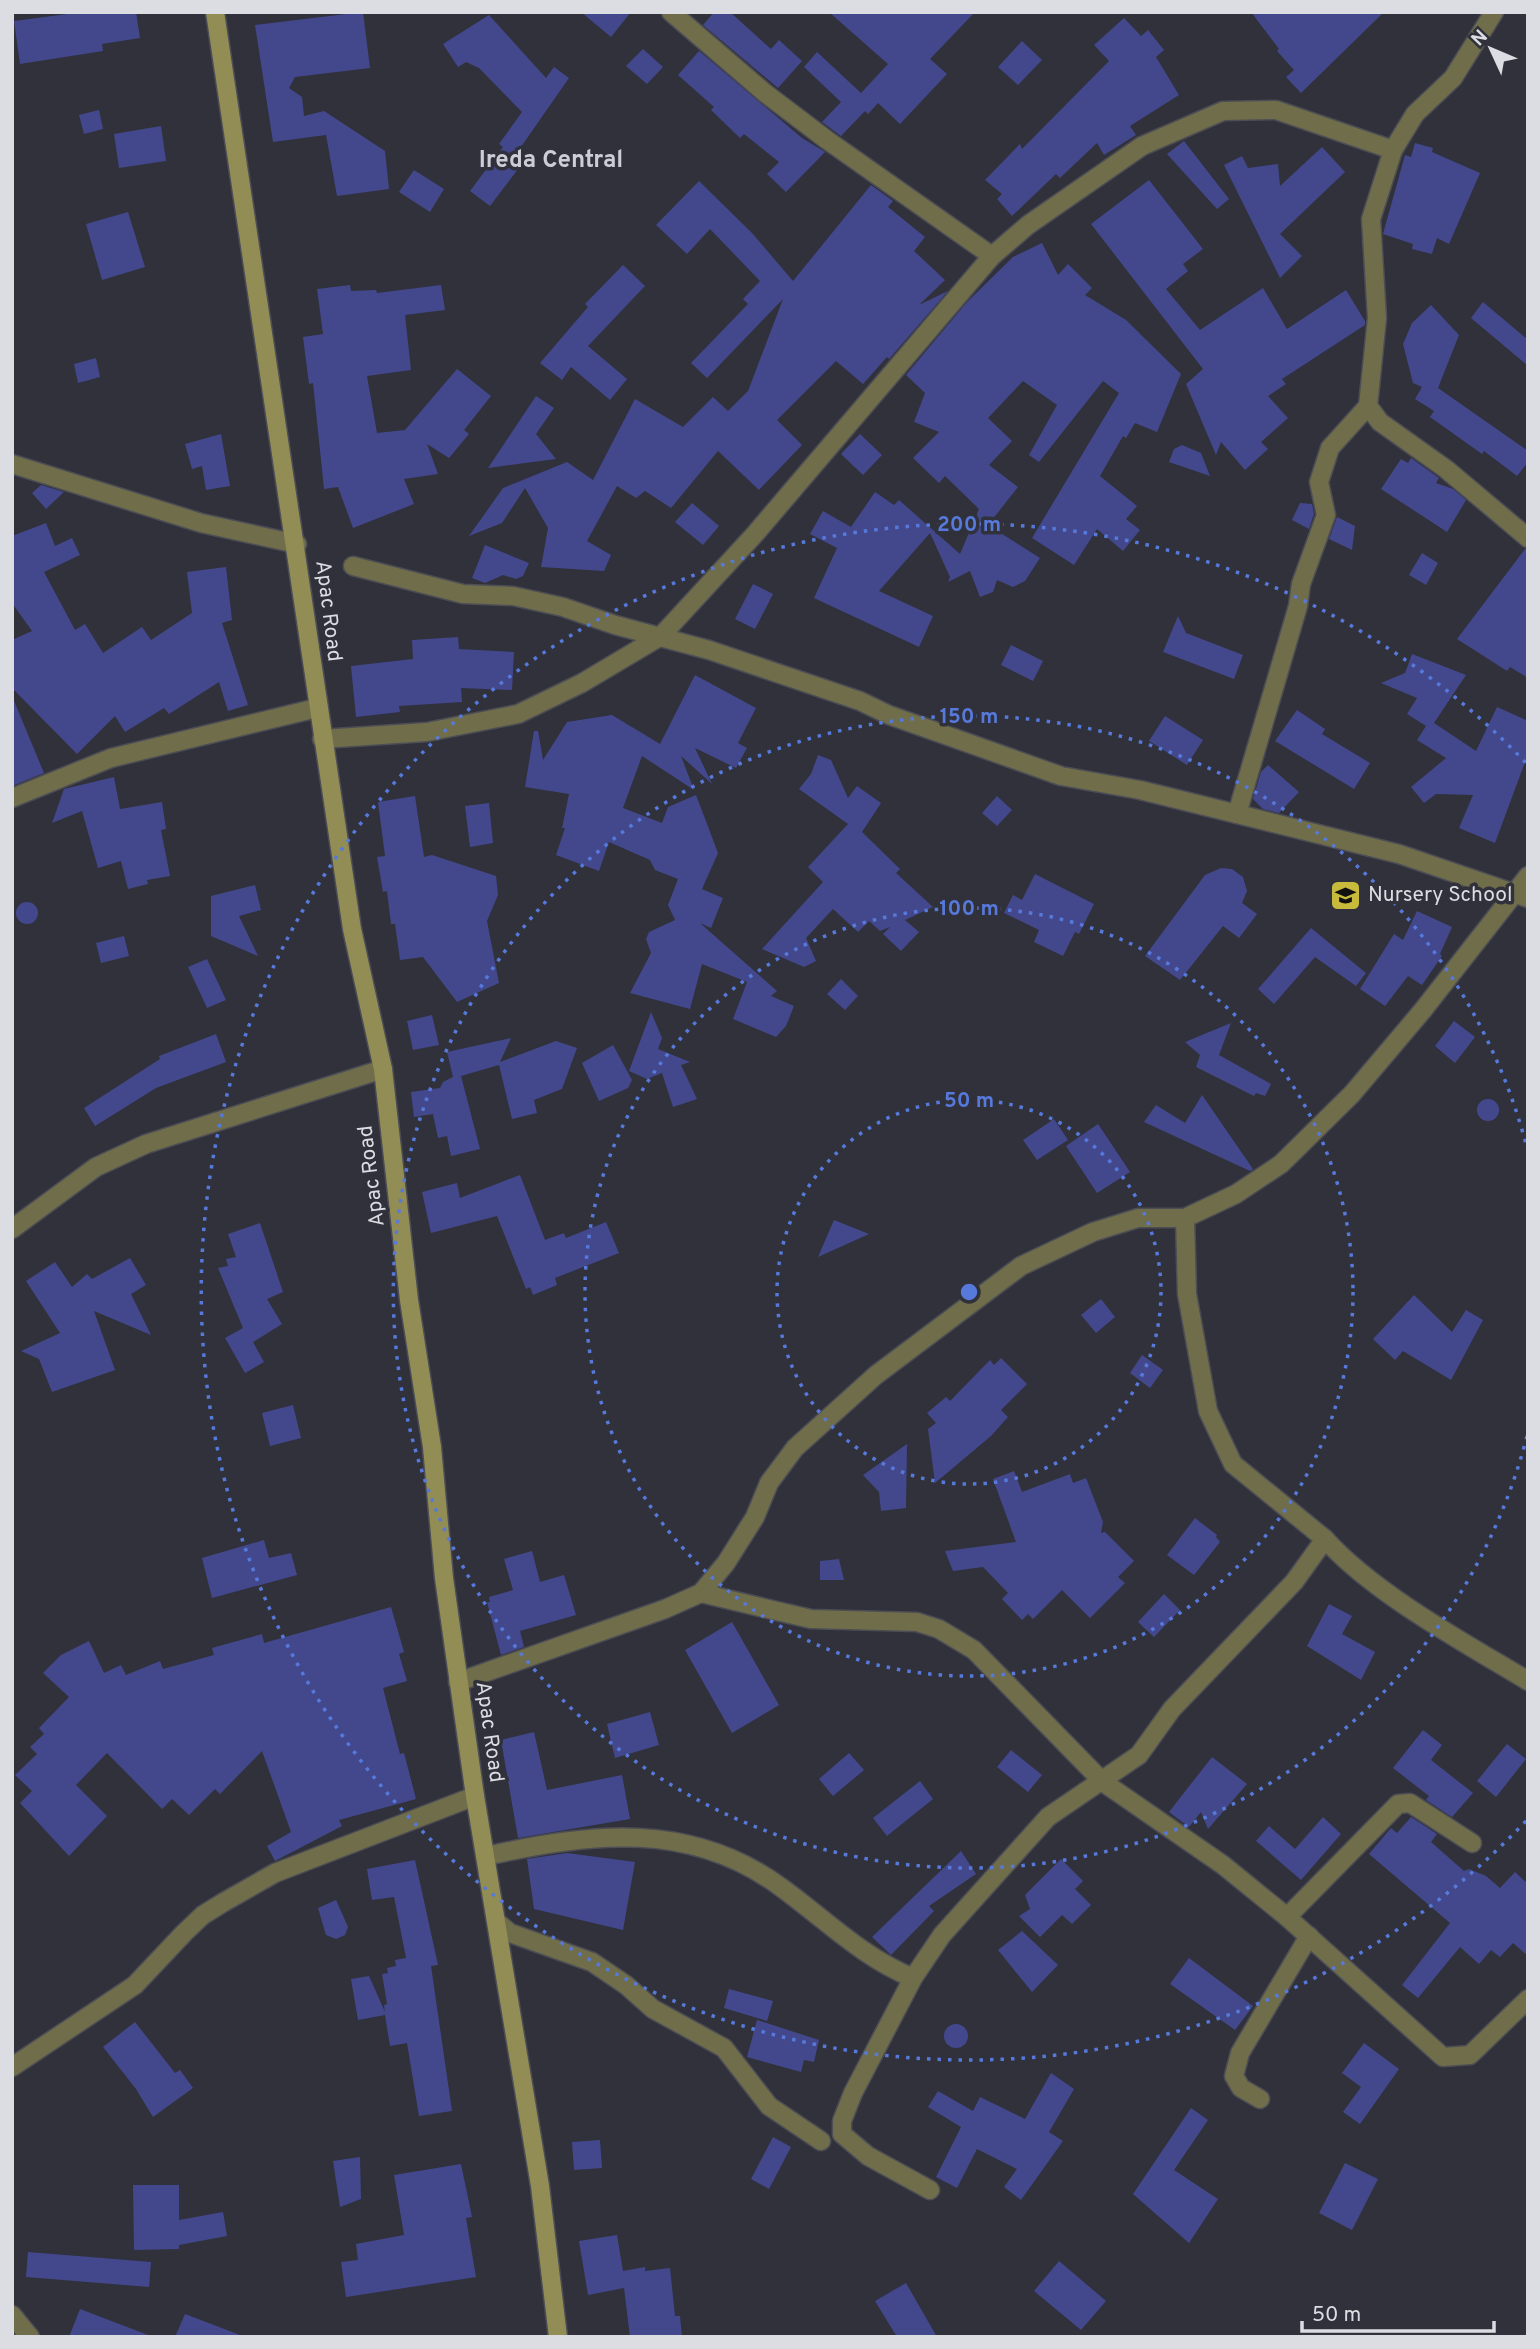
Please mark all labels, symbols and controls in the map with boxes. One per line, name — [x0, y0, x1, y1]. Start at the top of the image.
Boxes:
north arrow — [1456, 14, 1526, 84]
text: N — [1467, 25, 1494, 52]
district label: Ireda Central — [479, 146, 623, 176]
text: 200 m — [937, 512, 1001, 539]
street label: Apac Road — [308, 559, 348, 663]
text: 150 m — [940, 704, 998, 731]
school or university icon: Nursery School — [1328, 878, 1362, 912]
place label: Nursery School — [1368, 882, 1512, 909]
text: 100 m — [939, 896, 999, 923]
text: 50 m — [944, 1088, 994, 1115]
street label: Apac Road — [352, 1124, 392, 1228]
centre of rings — [957, 1280, 981, 1304]
street label: Apac Road — [469, 1680, 509, 1784]
scale bar — [1302, 2290, 1494, 2334]
text: 50 m — [1312, 2302, 1361, 2329]

